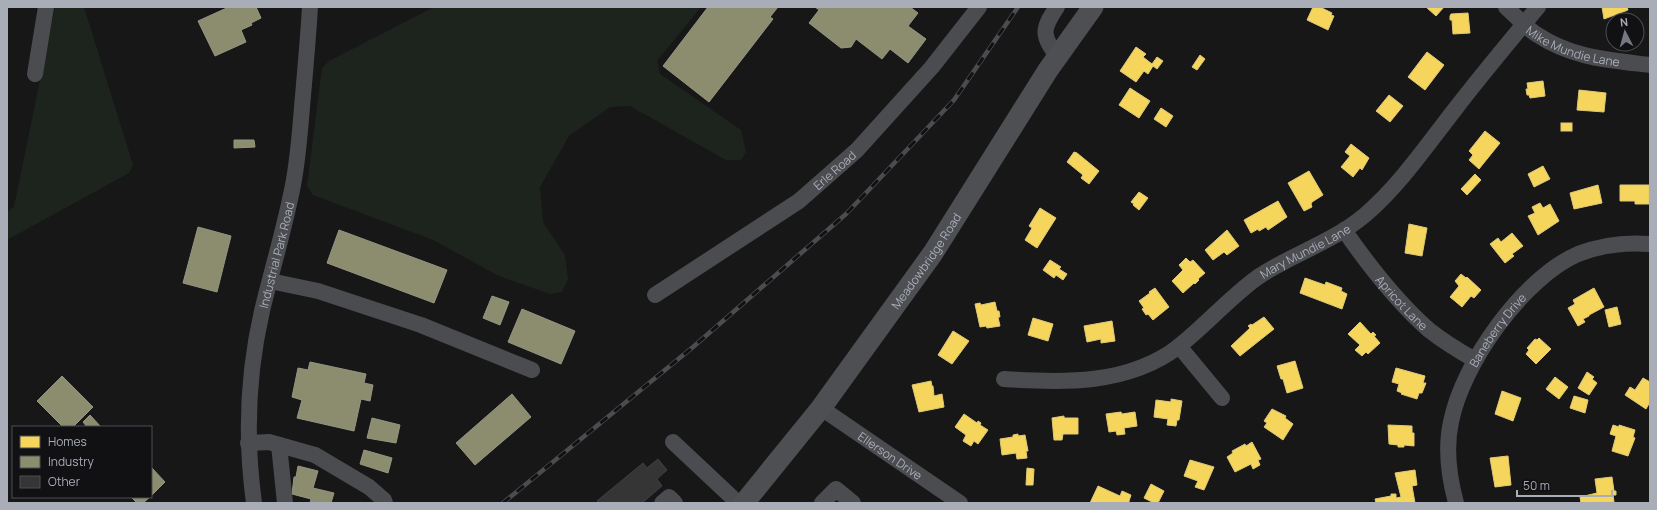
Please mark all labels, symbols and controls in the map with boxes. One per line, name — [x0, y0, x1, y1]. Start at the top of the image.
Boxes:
north arrow — [1605, 12, 1645, 52]
text: N — [1619, 14, 1629, 29]
street label: Mike Mundie Lane — [1523, 21, 1621, 70]
street label: Erle Road — [809, 146, 859, 193]
street label: Industrial Park Road — [254, 200, 298, 310]
street label: Meadowbridge Road — [887, 209, 965, 312]
street label: Mary Mundie Lane — [1256, 220, 1354, 282]
street label: Apricot Lane — [1372, 271, 1432, 334]
street label: Baneberry Drive — [1465, 289, 1530, 370]
legend — [12, 426, 152, 498]
street label: Ellerson Drive — [855, 427, 926, 483]
text: Homes — [48, 433, 87, 450]
text: Industry — [48, 453, 94, 470]
scale bar — [1517, 472, 1612, 498]
text: Other — [48, 473, 81, 490]
text: 50 m — [1523, 477, 1550, 494]

